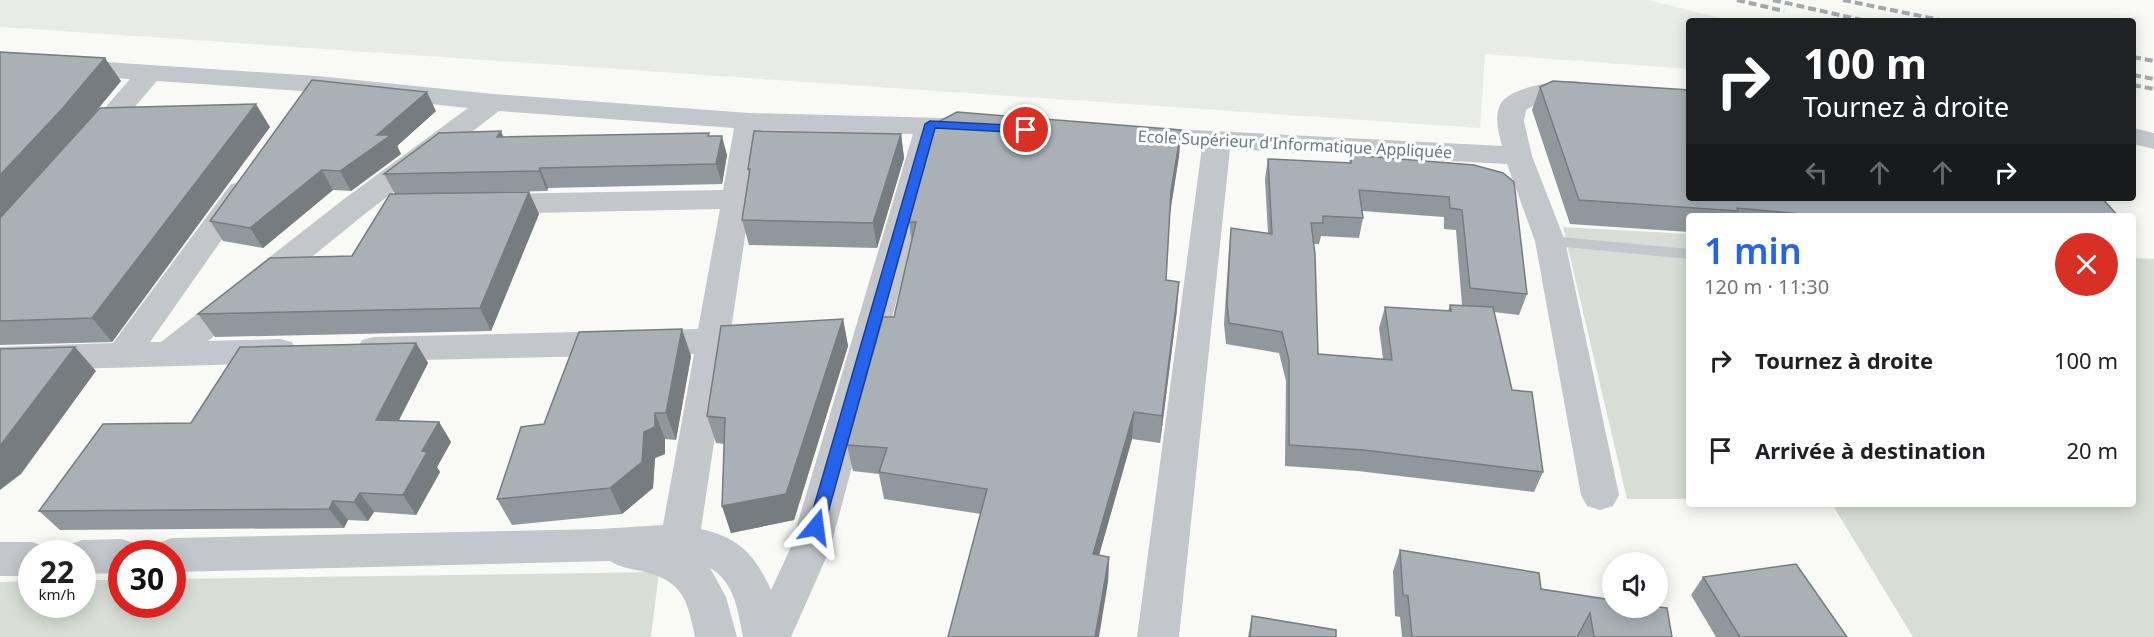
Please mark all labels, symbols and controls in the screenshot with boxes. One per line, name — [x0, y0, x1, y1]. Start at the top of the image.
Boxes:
text: 100 m — [1803, 34, 1927, 91]
icon: right — [1704, 42, 1782, 120]
text: Tournez à droite — [1803, 88, 2009, 125]
pin — [1000, 104, 1051, 155]
icon: arrive — [1009, 113, 1042, 146]
street label: Ecole Supérieur d'Informatique Appliquée — [1137, 125, 1453, 163]
icon: left — [1800, 156, 1833, 189]
icon: ahead — [1863, 156, 1896, 189]
icon: ahead — [1926, 156, 1959, 189]
icon: right — [1989, 156, 2022, 189]
text: 1 min — [1704, 226, 1802, 275]
button: close — [2055, 233, 2118, 296]
text: 120 m · 11:30 — [1704, 273, 1829, 300]
icon: right — [1704, 344, 1737, 377]
text: Tournez à droite — [1755, 345, 1933, 375]
text: 100 m — [2054, 345, 2118, 375]
icon: arrive — [1704, 434, 1737, 467]
text: Arrivée à destination — [1755, 435, 1986, 465]
text: 20 m — [2067, 435, 2118, 465]
position arrow — [784, 495, 848, 559]
speed limit sign: 30 — [108, 540, 186, 618]
text: 22 — [40, 551, 74, 592]
map controls — [1602, 552, 1668, 618]
button: sound — [1602, 552, 1668, 618]
text: km/h — [39, 584, 75, 604]

